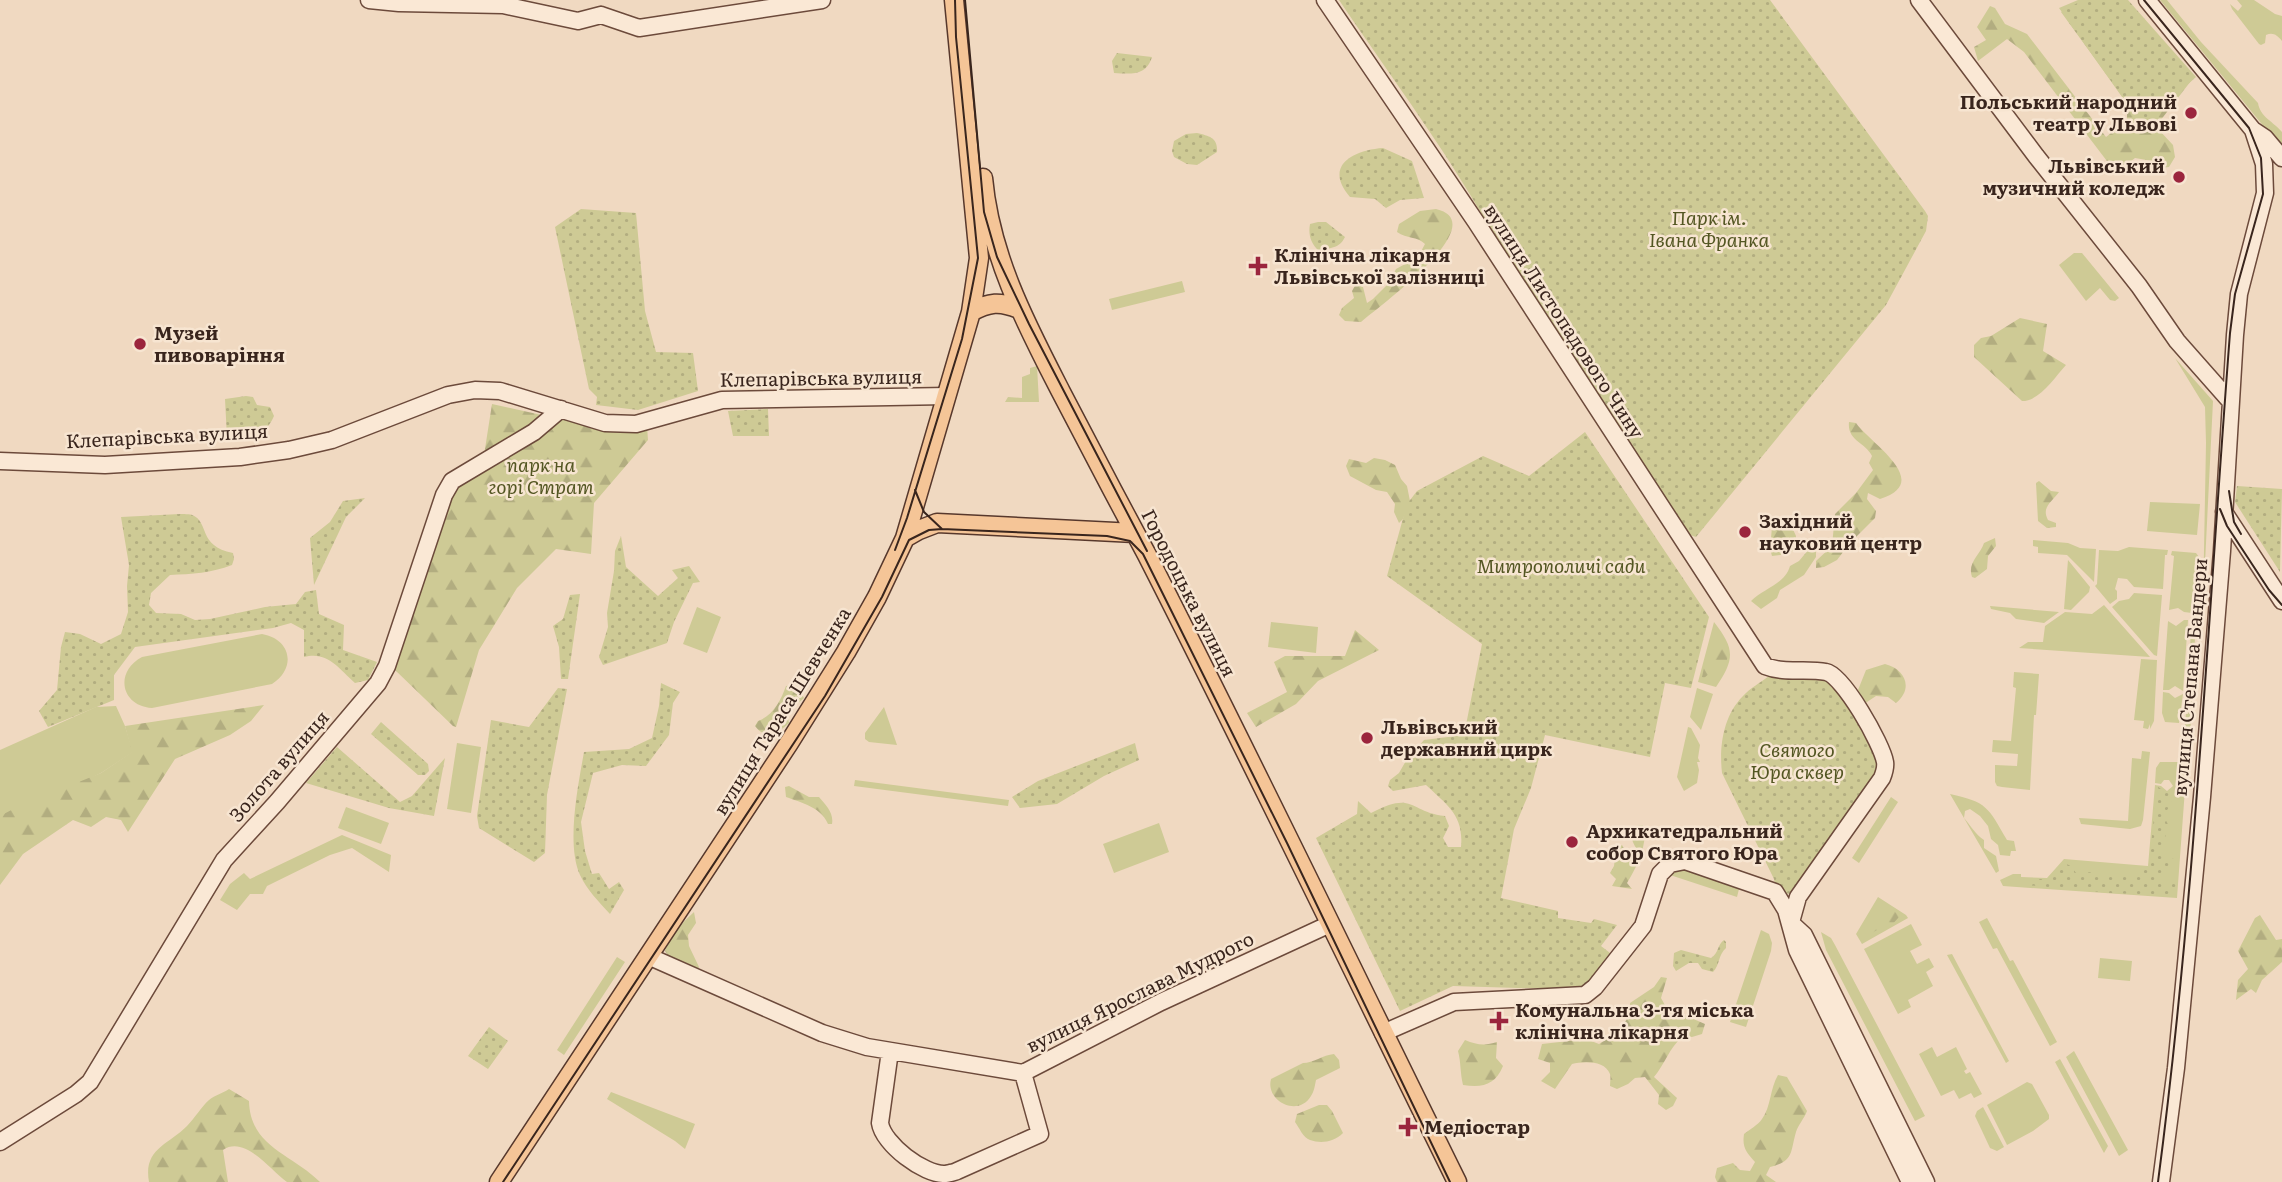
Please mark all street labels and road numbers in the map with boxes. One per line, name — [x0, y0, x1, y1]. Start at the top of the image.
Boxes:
street label: вулиця Листопадового Чину — [1478, 197, 1652, 444]
street label: Клепарівська вулиця — [719, 361, 922, 393]
street label: Клепарівська вулиця — [65, 416, 269, 454]
street label: Городоцька вулиця — [1135, 504, 1244, 681]
street label: вулиця Степана Бандери — [2165, 557, 2213, 797]
street label: вулиця Тараса Шевченка — [705, 600, 857, 820]
street label: Золота вулиця — [222, 703, 335, 827]
street label: вулиця Ярослава Мудрого — [1021, 924, 1258, 1059]

